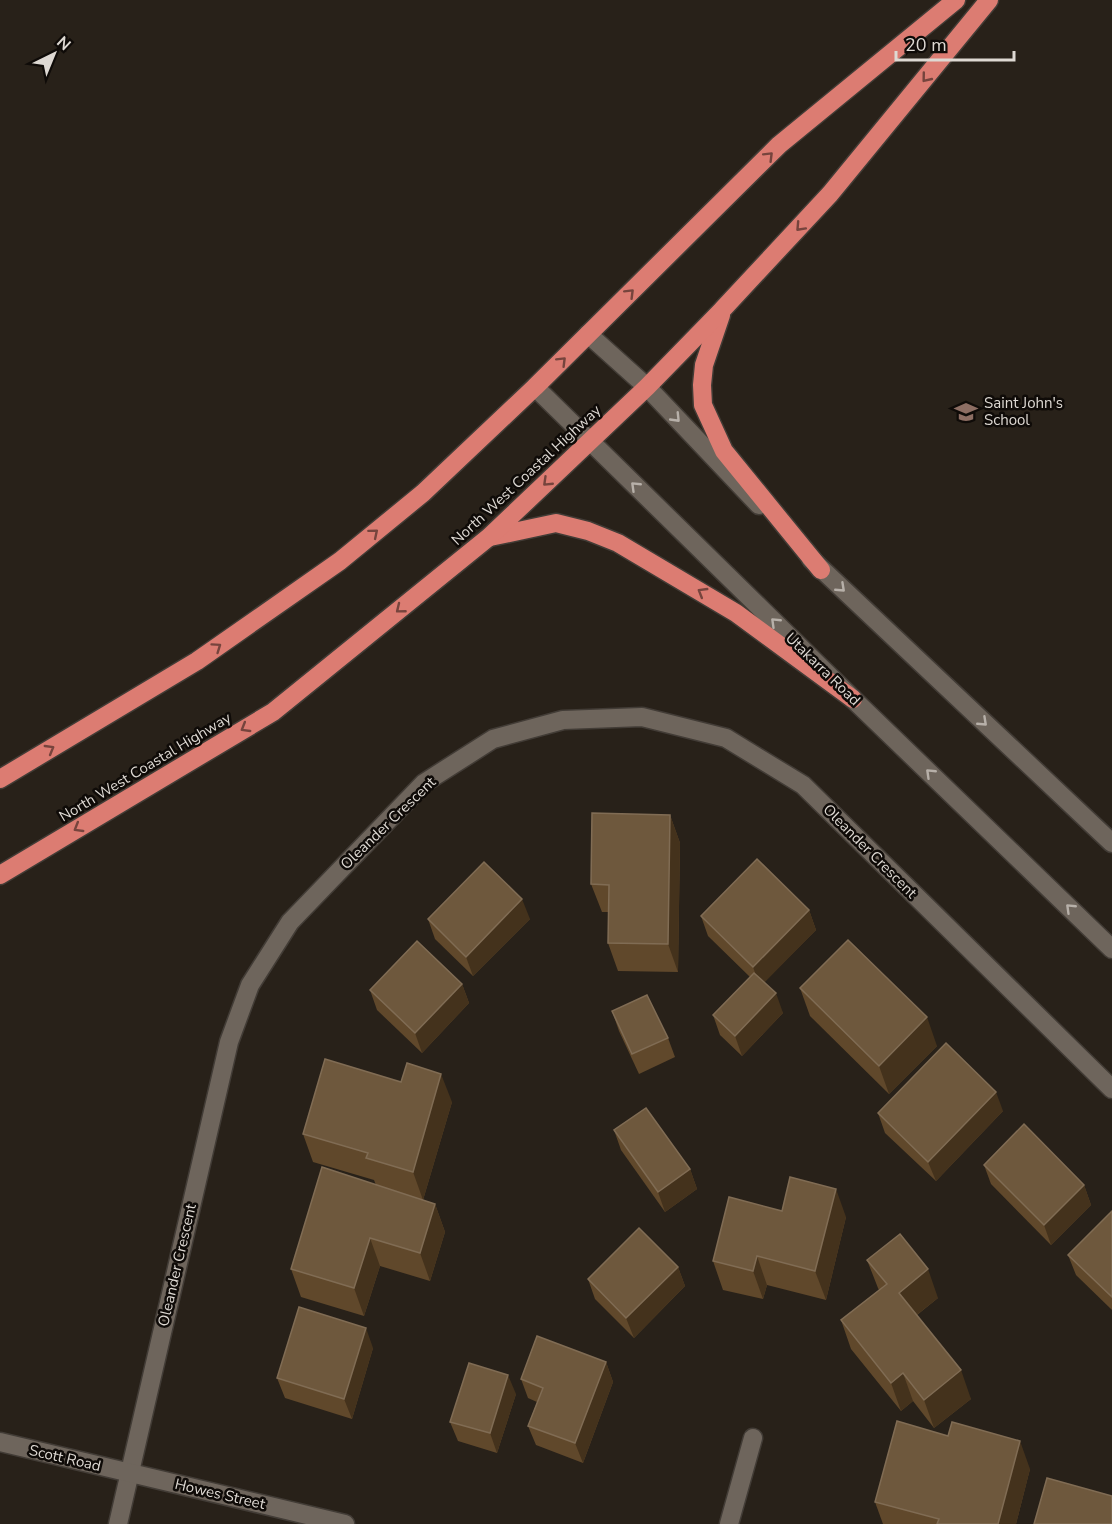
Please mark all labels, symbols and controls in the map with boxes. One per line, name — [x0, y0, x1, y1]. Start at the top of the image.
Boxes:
north arrow — [24, 24, 84, 84]
scale bar — [896, 24, 1014, 62]
text: N — [52, 32, 75, 56]
text: 20 m — [905, 33, 947, 57]
one-way arrow — [922, 71, 933, 82]
one-way arrow — [762, 152, 772, 163]
one-way arrow — [796, 220, 807, 230]
one-way arrow — [623, 289, 633, 300]
one-way arrow — [554, 357, 565, 368]
place label: Saint John's School — [984, 393, 1063, 430]
school or university icon: Saint John's School — [953, 399, 979, 425]
street label: North West Coastal Highway — [447, 400, 605, 550]
one-way arrow — [669, 412, 680, 422]
one-way arrow — [544, 475, 554, 486]
one-way arrow — [632, 482, 642, 493]
one-way arrow — [368, 529, 379, 540]
one-way arrow — [833, 581, 844, 592]
one-way arrow — [698, 588, 708, 600]
one-way arrow — [396, 602, 407, 613]
one-way arrow — [771, 619, 782, 630]
street label: Utakarra Road — [781, 628, 865, 710]
one-way arrow — [210, 643, 221, 654]
street label: North West Coastal Highway — [55, 707, 235, 826]
one-way arrow — [976, 715, 987, 726]
one-way arrow — [241, 721, 251, 732]
one-way arrow — [44, 745, 54, 756]
one-way arrow — [926, 769, 936, 780]
street label: Oleander Crescent — [336, 772, 441, 874]
street label: Oleander Crescent — [819, 800, 922, 903]
one-way arrow — [74, 821, 84, 832]
one-way arrow — [1066, 905, 1077, 916]
street label: Oleander Crescent — [153, 1201, 201, 1328]
street label: Scott Road — [27, 1440, 103, 1476]
street label: Howes Street — [173, 1474, 268, 1514]

